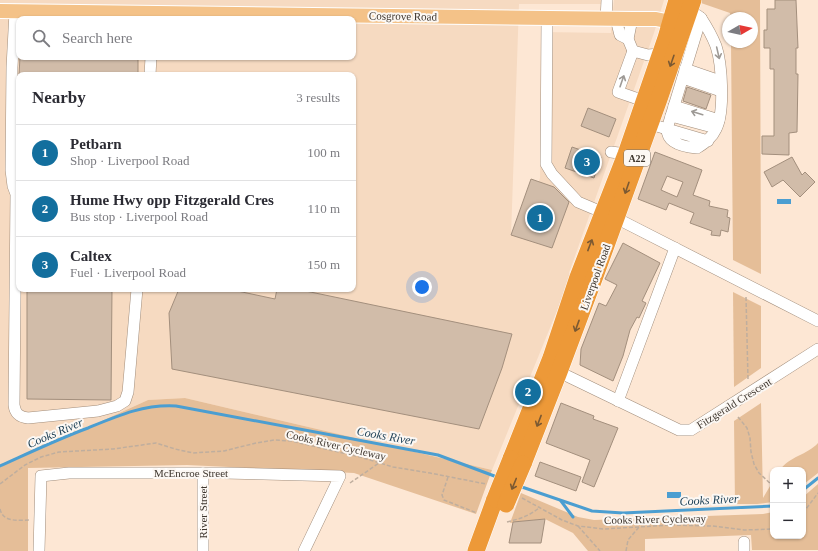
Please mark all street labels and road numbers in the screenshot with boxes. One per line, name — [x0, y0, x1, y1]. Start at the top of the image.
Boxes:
street label: Cosgrove Road — [369, 9, 438, 23]
road number: A22 — [624, 150, 650, 166]
street label: Liverpool Road — [578, 242, 613, 312]
street label: Fitzgerald Crescent — [694, 375, 774, 431]
street label: Cooks River Cycleway — [285, 428, 388, 462]
street label: McEncroe Street — [154, 467, 228, 479]
street label: River Street — [197, 486, 209, 538]
street label: Cooks River Cycleway — [604, 512, 707, 526]

